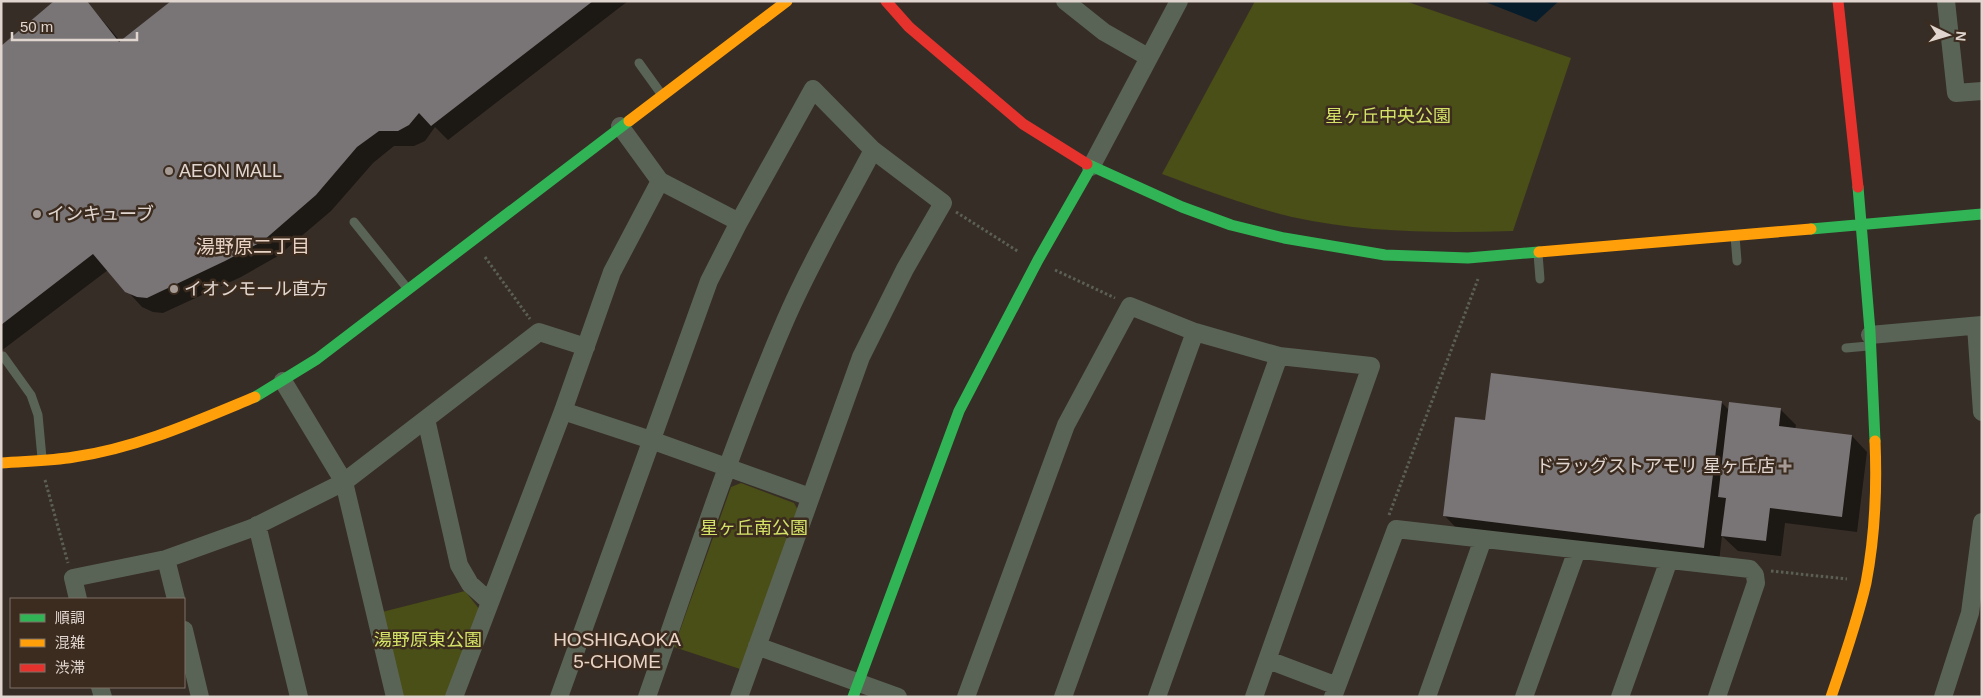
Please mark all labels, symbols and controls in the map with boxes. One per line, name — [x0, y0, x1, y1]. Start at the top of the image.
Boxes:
scale bar — [12, 10, 138, 42]
north arrow — [1923, 10, 1973, 60]
text: 50 m — [20, 18, 53, 35]
text: N — [1953, 30, 1969, 42]
park label: 星ヶ丘中央公園 — [1325, 106, 1451, 126]
place label: AEON MALL — [179, 161, 282, 181]
marker: AEON MALL — [163, 165, 175, 177]
place label: インキューブ — [47, 204, 154, 224]
marker: インキューブ — [31, 208, 43, 220]
district label: 湯野原二丁目 — [196, 236, 310, 257]
place label: イオンモール直方 — [184, 279, 328, 299]
marker: イオンモール直方 — [168, 283, 180, 295]
place label: ドラッグストアモリ 星ヶ丘店 — [1536, 456, 1775, 476]
marker: ドラッグストアモリ 星ヶ丘店 — [1779, 460, 1791, 472]
park label: 星ヶ丘南公園 — [700, 518, 808, 538]
legend — [10, 598, 185, 688]
text: 順調 — [55, 609, 85, 626]
district label: HOSHIGAOKA 5-CHOME — [553, 629, 681, 672]
park label: 湯野原東公園 — [374, 630, 482, 650]
text: 混雑 — [55, 634, 85, 651]
text: 渋滞 — [55, 659, 85, 676]

